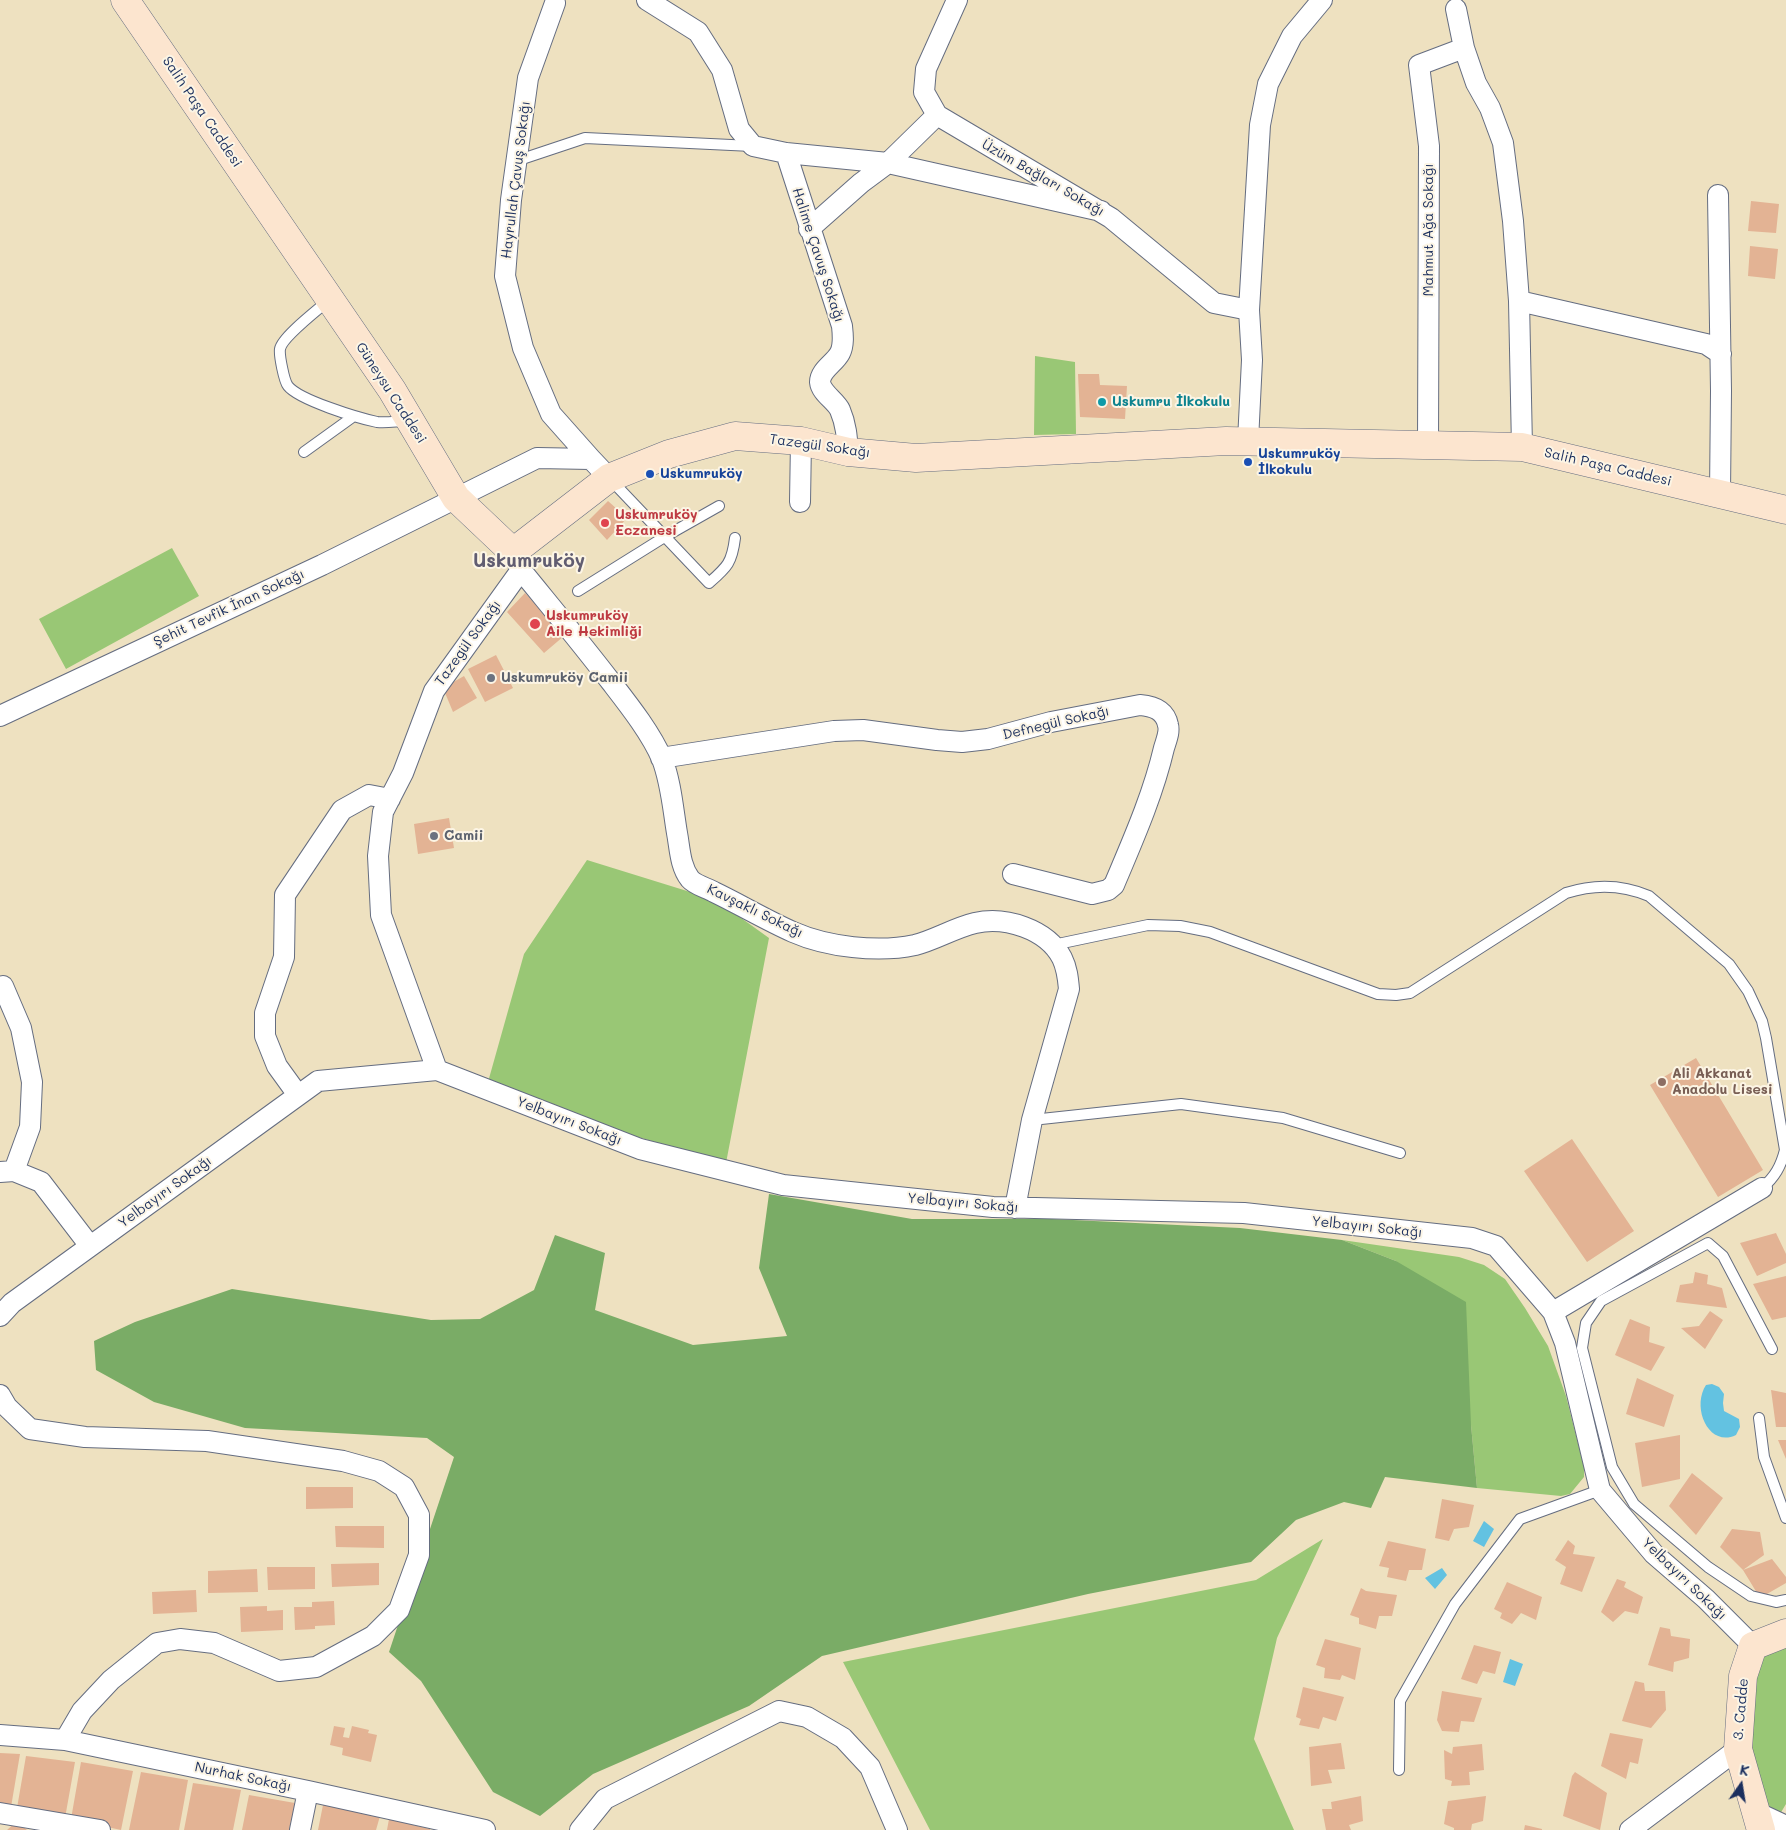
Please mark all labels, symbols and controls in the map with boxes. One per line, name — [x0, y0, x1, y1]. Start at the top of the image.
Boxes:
street label: Salih Paşa Caddesi — [159, 53, 245, 171]
street label: Hayrullah Çavuş Sokağı — [498, 100, 534, 260]
street label: Üzüm Bağları Sokağı — [979, 136, 1107, 220]
street label: Mahmut Ağa Sokağı — [1421, 163, 1437, 297]
street label: Halime Çavuş Sokağı — [788, 185, 848, 325]
street label: Güneysu Caddesi — [352, 339, 430, 447]
place label: Uskumru İlkokulu — [1112, 394, 1230, 410]
marker: Uskumru İlkokulu — [1096, 396, 1108, 408]
street label: Tazegül Sokağı — [769, 431, 871, 461]
street label: Salih Paşa Caddesi — [1543, 444, 1673, 490]
place label: Uskumruköy İlkokulu — [1258, 446, 1341, 478]
marker: Uskumruköy İlkokulu — [1242, 456, 1254, 468]
place label: Uskumruköy — [660, 466, 743, 482]
marker: Uskumruköy — [644, 468, 656, 480]
place label: Uskumruköy Eczanesi — [615, 507, 698, 540]
marker: Uskumruköy Eczanesi — [599, 517, 611, 529]
district label: Uskumruköy — [473, 550, 585, 572]
street label: Şehit Tevfik İnan Sokağı — [151, 566, 307, 650]
street label: Tazegül Sokağı — [431, 597, 505, 689]
place label: Uskumruköy Aile Hekimliği — [546, 608, 642, 640]
marker: Uskumruköy Aile Hekimliği — [528, 617, 542, 631]
place label: Uskumruköy Camii — [501, 670, 628, 686]
marker: Uskumruköy Camii — [485, 672, 497, 684]
street label: Defnegül Sokağı — [1001, 703, 1111, 743]
place label: Camii — [444, 828, 484, 844]
marker: Camii — [428, 830, 440, 842]
street label: Kavşaklı Sokağı — [704, 880, 806, 942]
place label: Ali Akkanat Anadolu Lisesi — [1672, 1066, 1773, 1098]
marker: Ali Akkanat Anadolu Lisesi — [1656, 1076, 1668, 1088]
street label: Yelbayırı Sokağı — [514, 1093, 624, 1149]
street label: Yelbayırı Sokağı — [115, 1152, 215, 1232]
street label: Yelbayırı Sokağı — [907, 1190, 1019, 1216]
street label: Yelbayırı Sokağı — [1311, 1213, 1423, 1241]
street label: Yelbayırı Sokağı — [1638, 1534, 1730, 1624]
street label: 3. Cadde — [1730, 1677, 1752, 1741]
street label: Nurhak Sokağı — [193, 1759, 293, 1795]
north arrow — [1716, 1760, 1766, 1810]
text: K — [1738, 1760, 1751, 1780]

